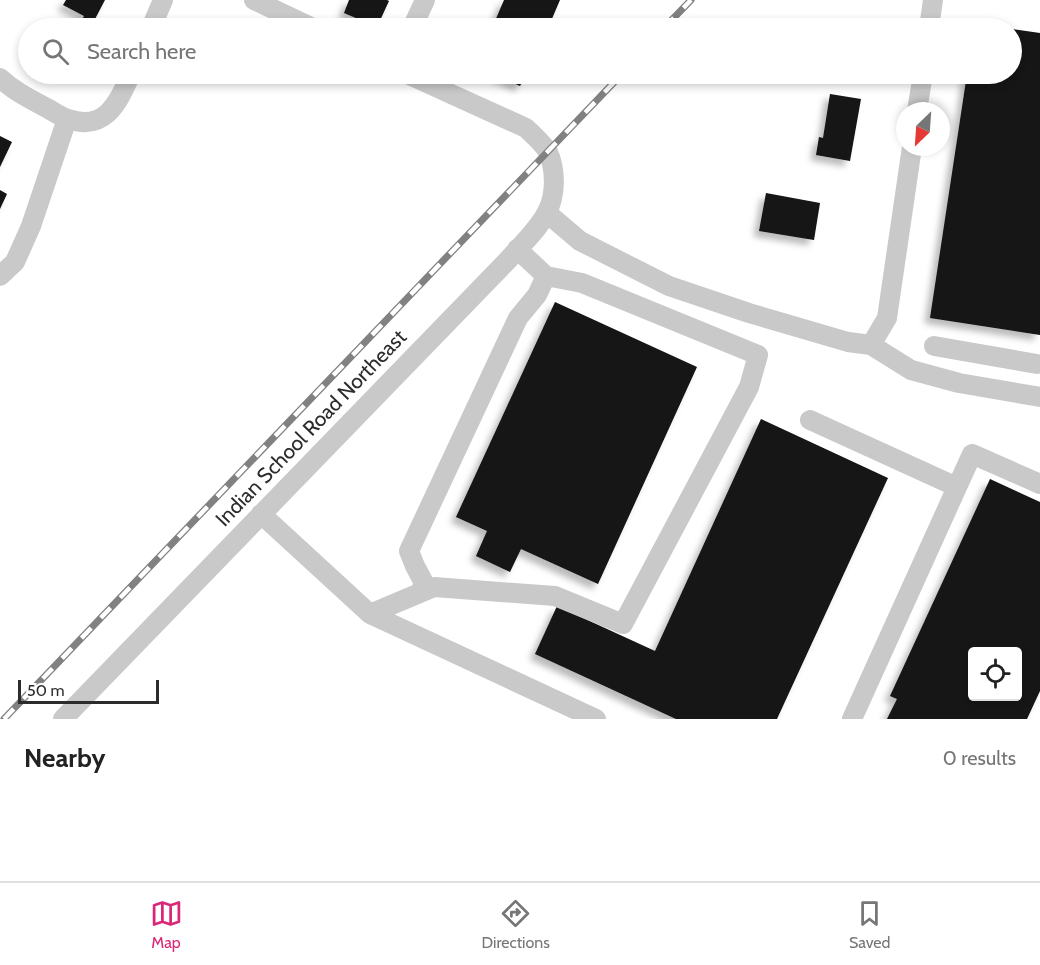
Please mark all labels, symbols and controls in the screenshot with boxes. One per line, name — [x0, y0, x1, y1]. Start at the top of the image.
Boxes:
search box — [18, 18, 1022, 84]
icon: search — [39, 35, 72, 68]
text: Search here — [87, 38, 196, 65]
north arrow — [896, 102, 950, 156]
street label: Indian School Road Northeast — [210, 324, 411, 531]
map controls — [968, 647, 1022, 701]
button: locate — [968, 647, 1022, 701]
scale bar — [18, 677, 159, 704]
text: 50 m — [27, 681, 64, 700]
text: Nearby — [24, 742, 105, 774]
text: 0 results — [943, 746, 1016, 770]
tab: Map — [150, 897, 183, 952]
tab: Directions — [482, 897, 550, 952]
tab: Saved — [849, 897, 890, 952]

